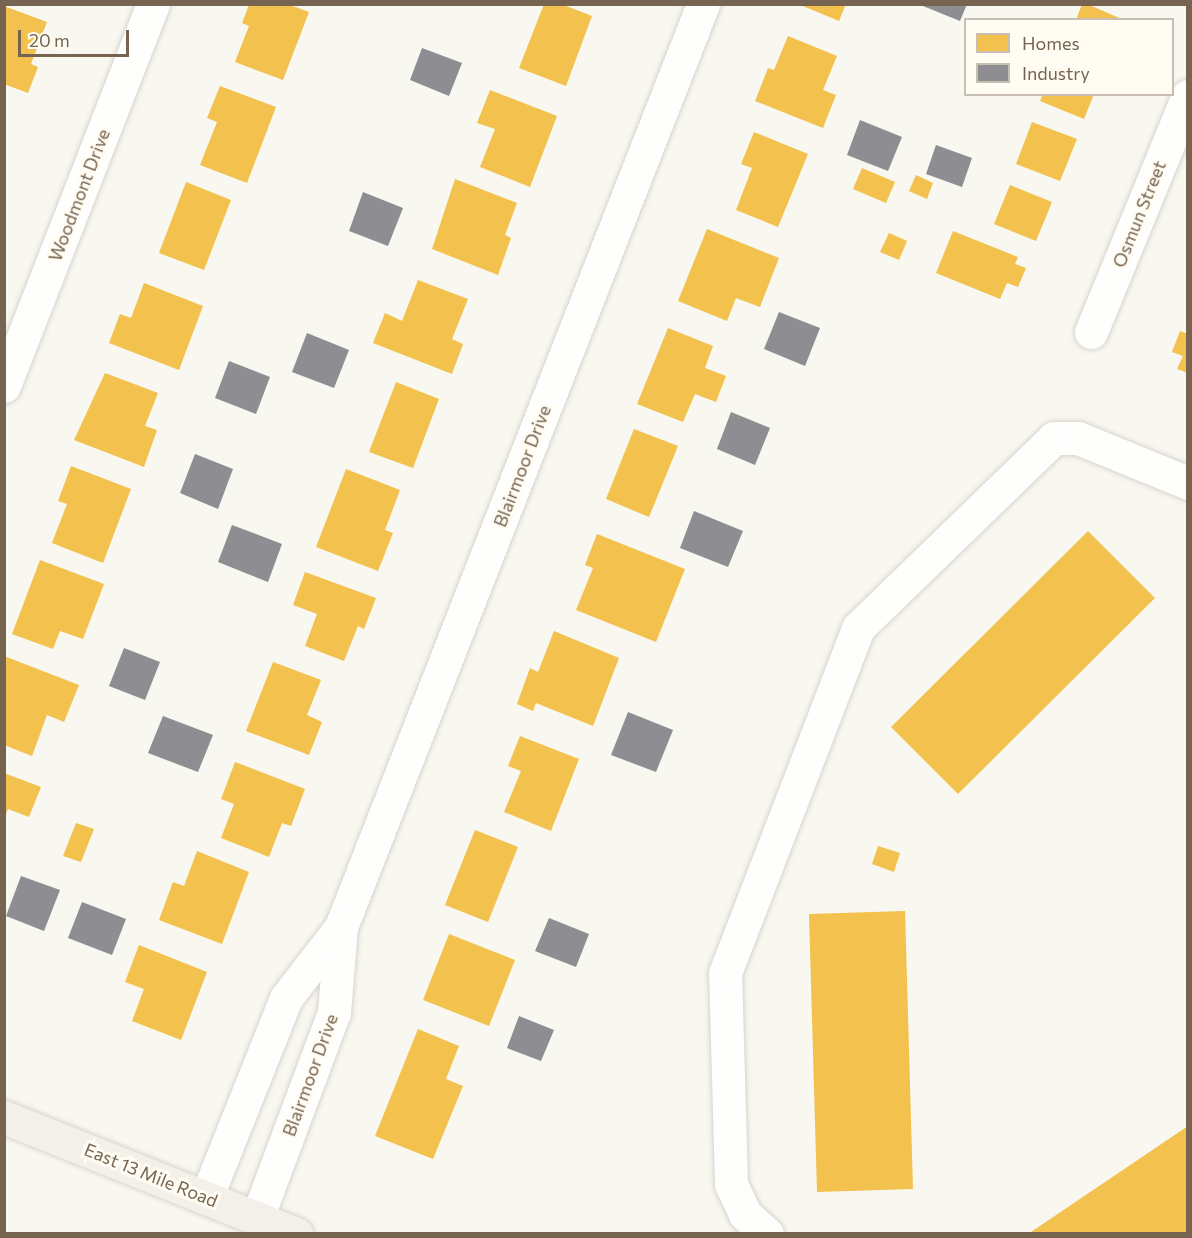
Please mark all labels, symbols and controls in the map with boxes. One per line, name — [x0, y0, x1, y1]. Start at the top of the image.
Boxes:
scale bar — [21, 18, 132, 56]
legend — [964, 18, 1174, 96]
text: 20 m — [29, 29, 70, 51]
text: Homes — [1022, 32, 1080, 54]
text: Industry — [1022, 62, 1090, 84]
street label: Woodmont Drive — [44, 126, 114, 264]
street label: Osmun Street — [1108, 157, 1170, 271]
street label: Blairmoor Drive — [489, 402, 555, 530]
street label: Blairmoor Drive — [278, 1011, 342, 1139]
street label: East 13 Mile Road — [81, 1138, 221, 1212]

